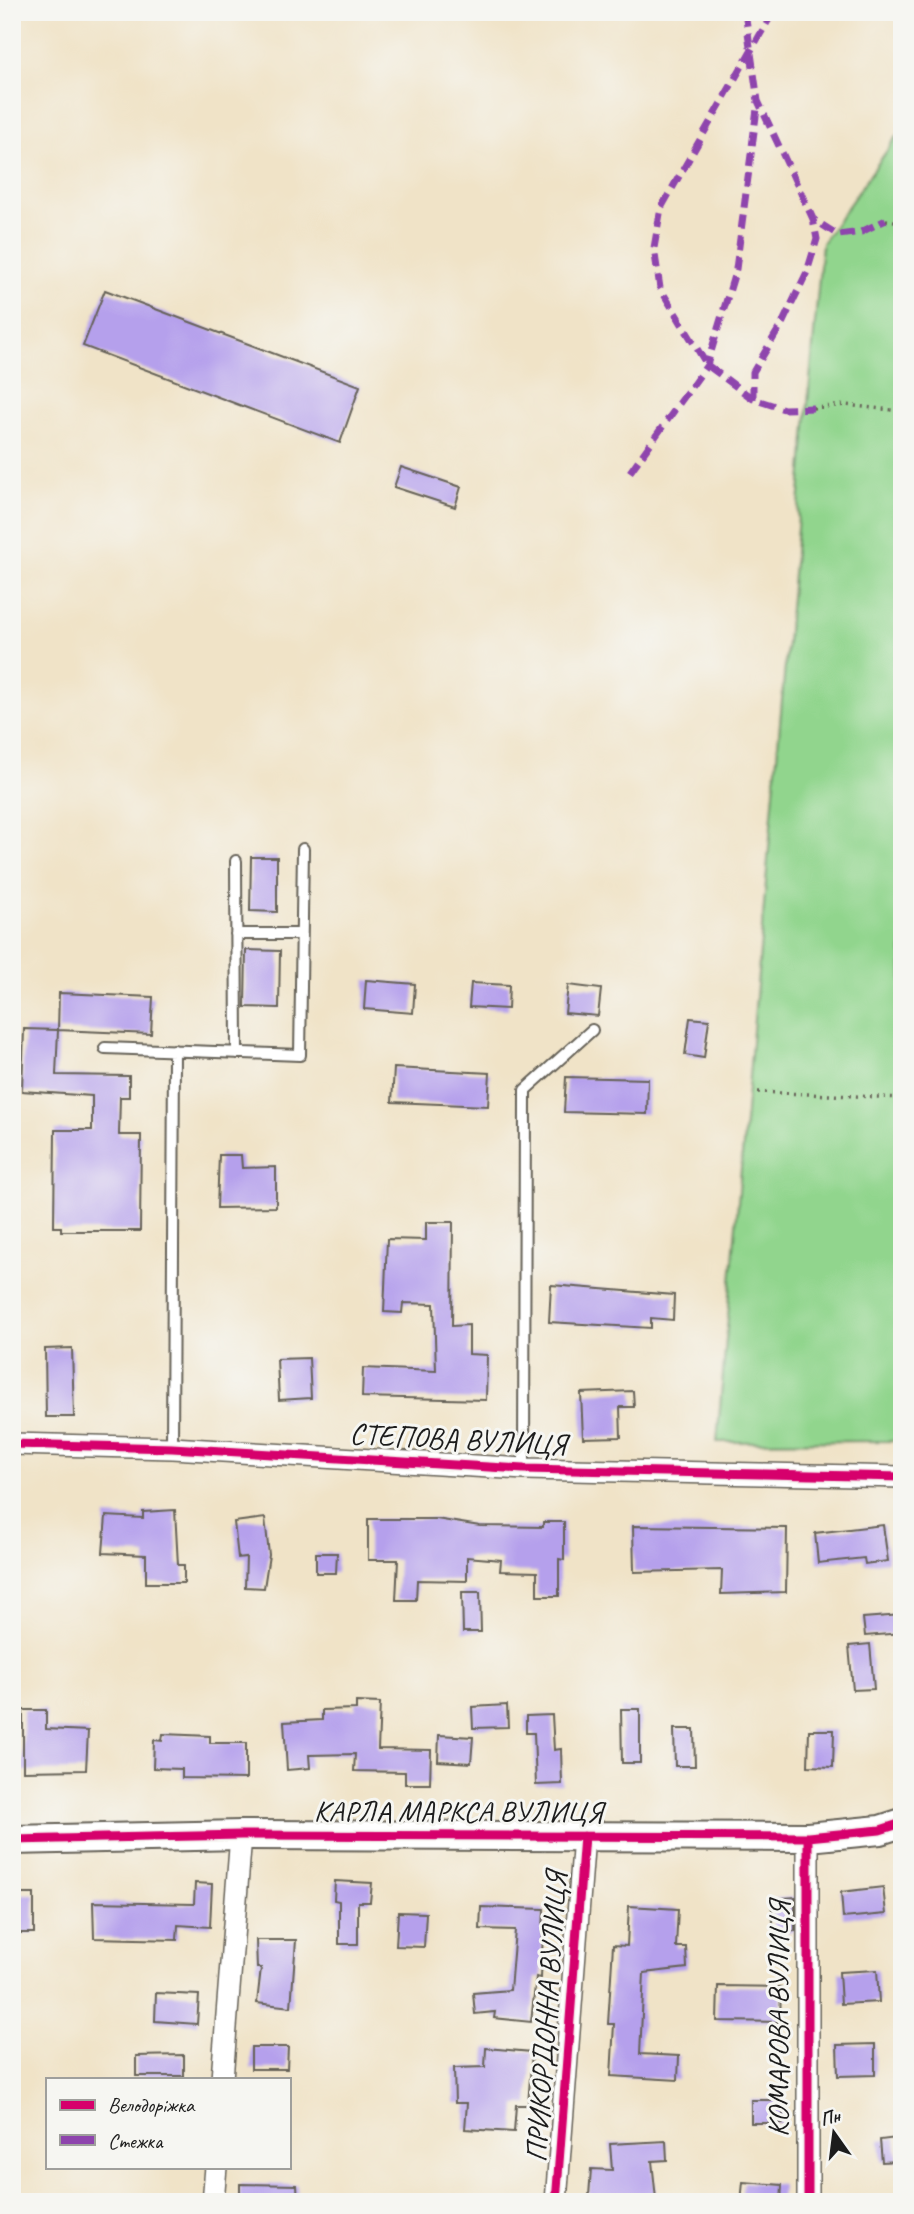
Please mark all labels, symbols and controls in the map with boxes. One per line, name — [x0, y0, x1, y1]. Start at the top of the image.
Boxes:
street label: СТЕПОВА ВУЛИЦЯ — [349, 1414, 571, 1464]
street label: КАРЛА МАРКСА ВУЛИЦЯ — [314, 1792, 607, 1830]
street label: ПРИКОРДОННА ВУЛИЦЯ — [517, 1866, 575, 2163]
street label: КОМАРОВА ВУЛИЦЯ — [759, 1897, 797, 2137]
legend — [46, 2078, 290, 2168]
text: Велодоріжка — [108, 2092, 196, 2118]
north arrow — [799, 2098, 869, 2168]
text: Пн — [818, 2103, 844, 2132]
text: Стежка — [108, 2128, 164, 2154]

